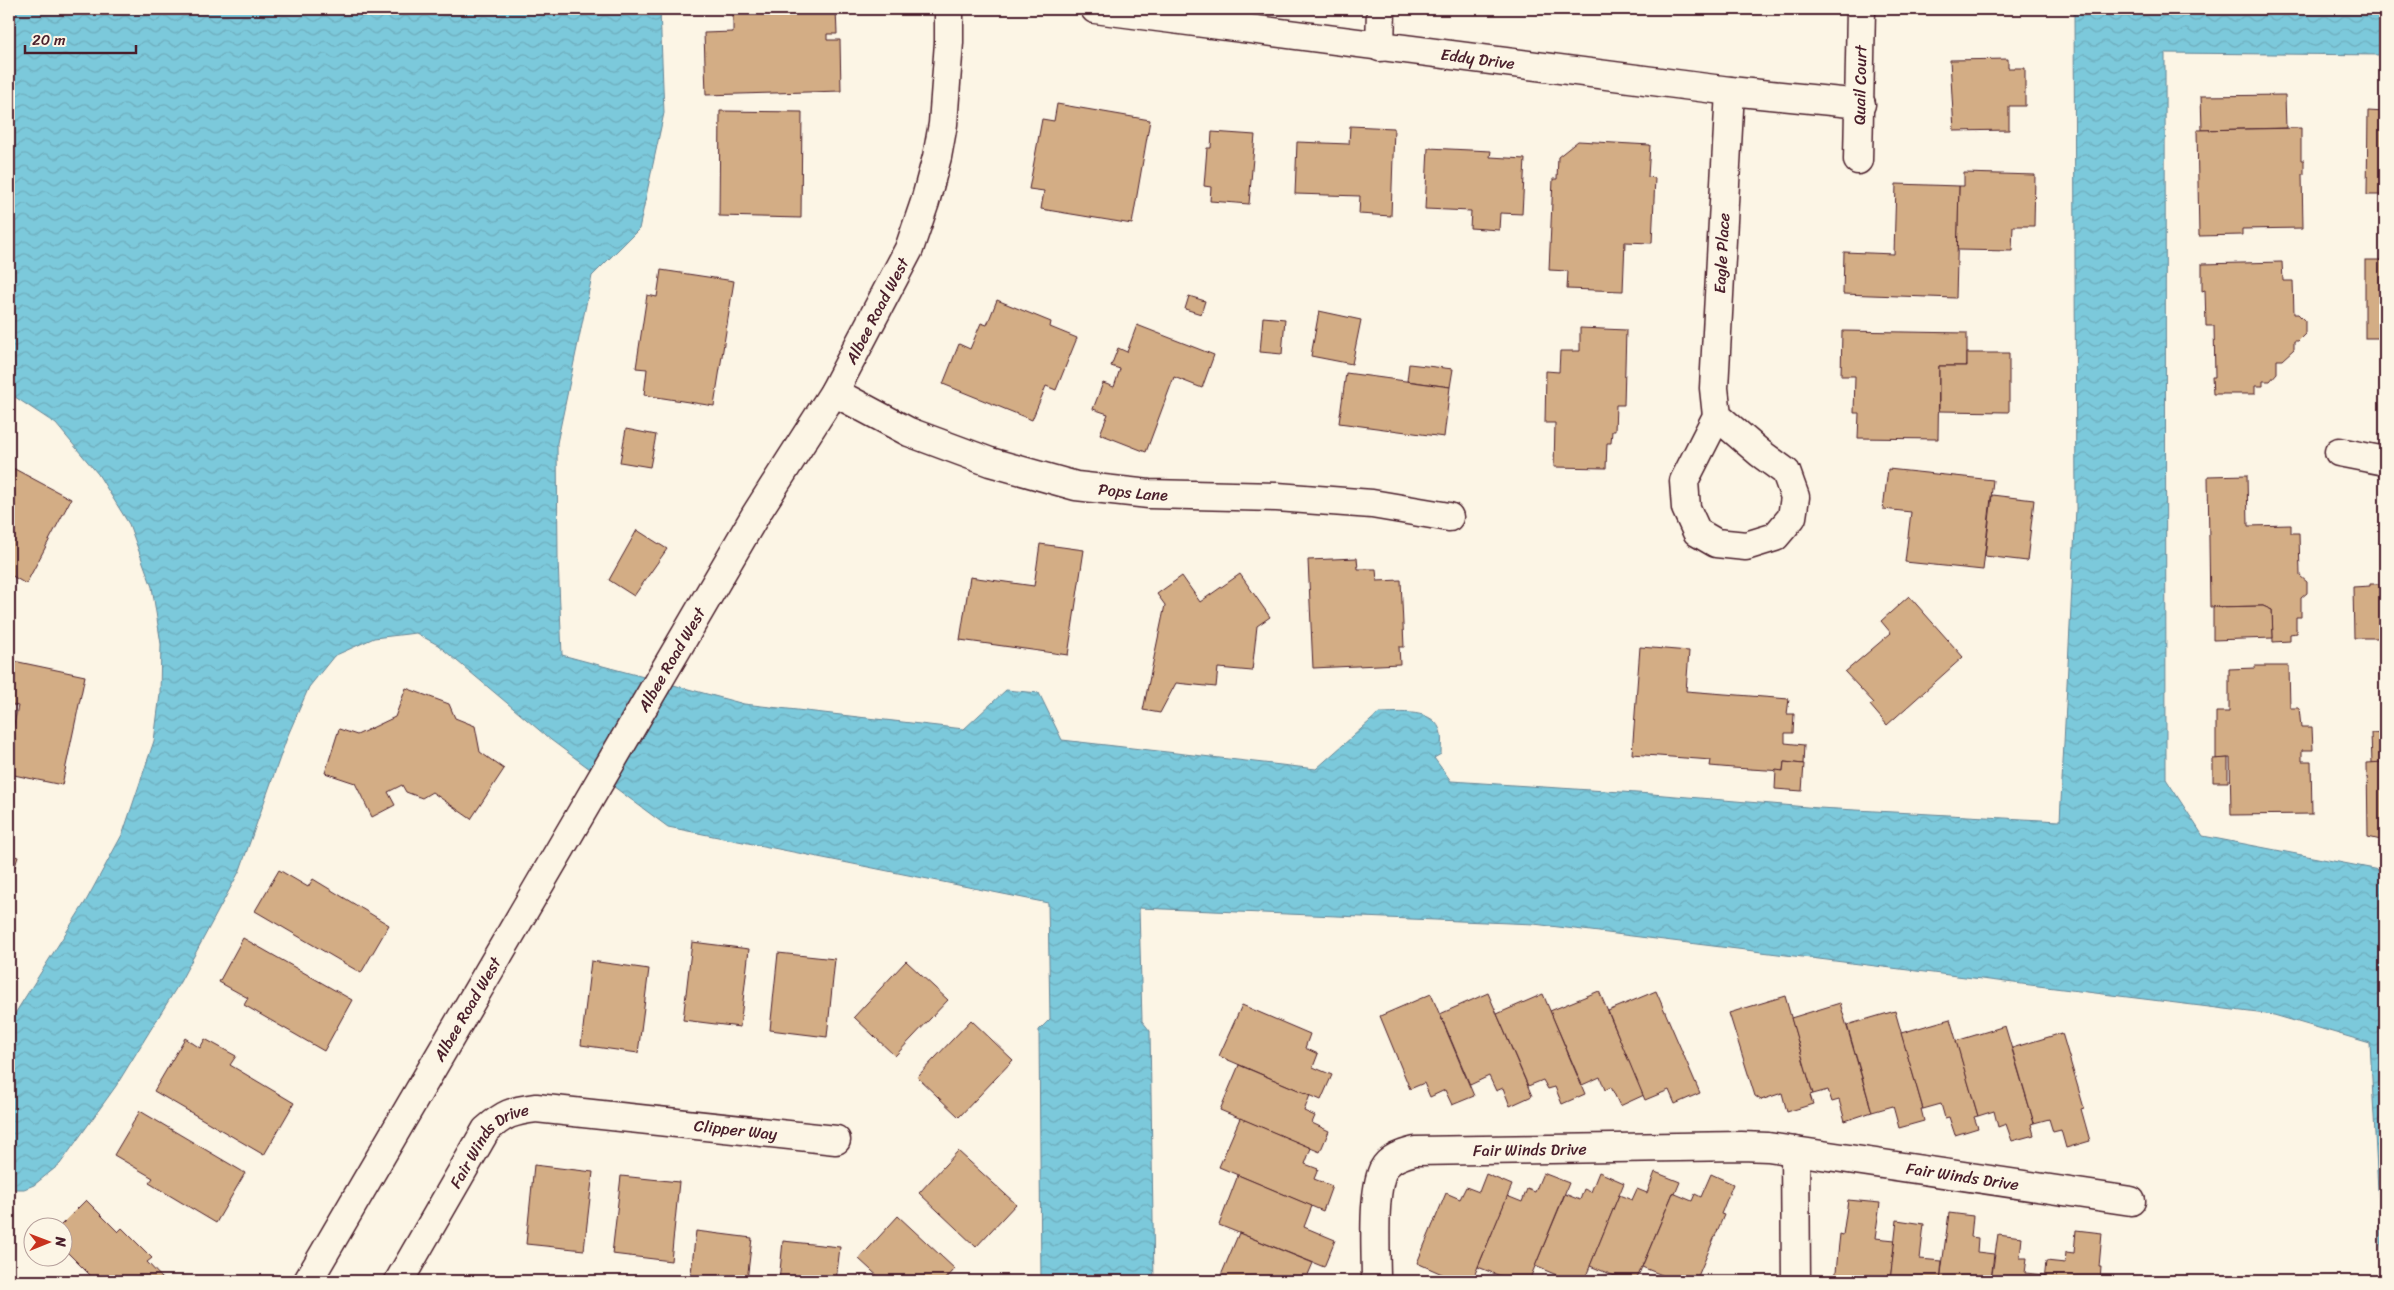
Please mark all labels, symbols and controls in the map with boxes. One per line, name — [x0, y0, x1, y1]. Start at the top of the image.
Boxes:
scale bar — [25, 22, 136, 54]
text: 20 m — [32, 27, 66, 53]
street label: Eddy Drive — [1439, 40, 1517, 78]
street label: Quail Court — [1845, 44, 1875, 125]
street label: Eagle Place — [1705, 212, 1738, 294]
street label: Albee Road West — [837, 252, 917, 370]
street label: Pops Lane — [1097, 475, 1168, 509]
street label: Albee Road West — [629, 601, 714, 718]
street label: Albee Road West — [425, 951, 510, 1068]
street label: Fair Winds Drive — [441, 1095, 531, 1194]
street label: Clipper Way — [693, 1111, 779, 1149]
street label: Fair Winds Drive — [1473, 1134, 1587, 1165]
street label: Fair Winds Drive — [1904, 1154, 2021, 1199]
north arrow — [22, 1218, 72, 1268]
text: N — [48, 1236, 73, 1247]

